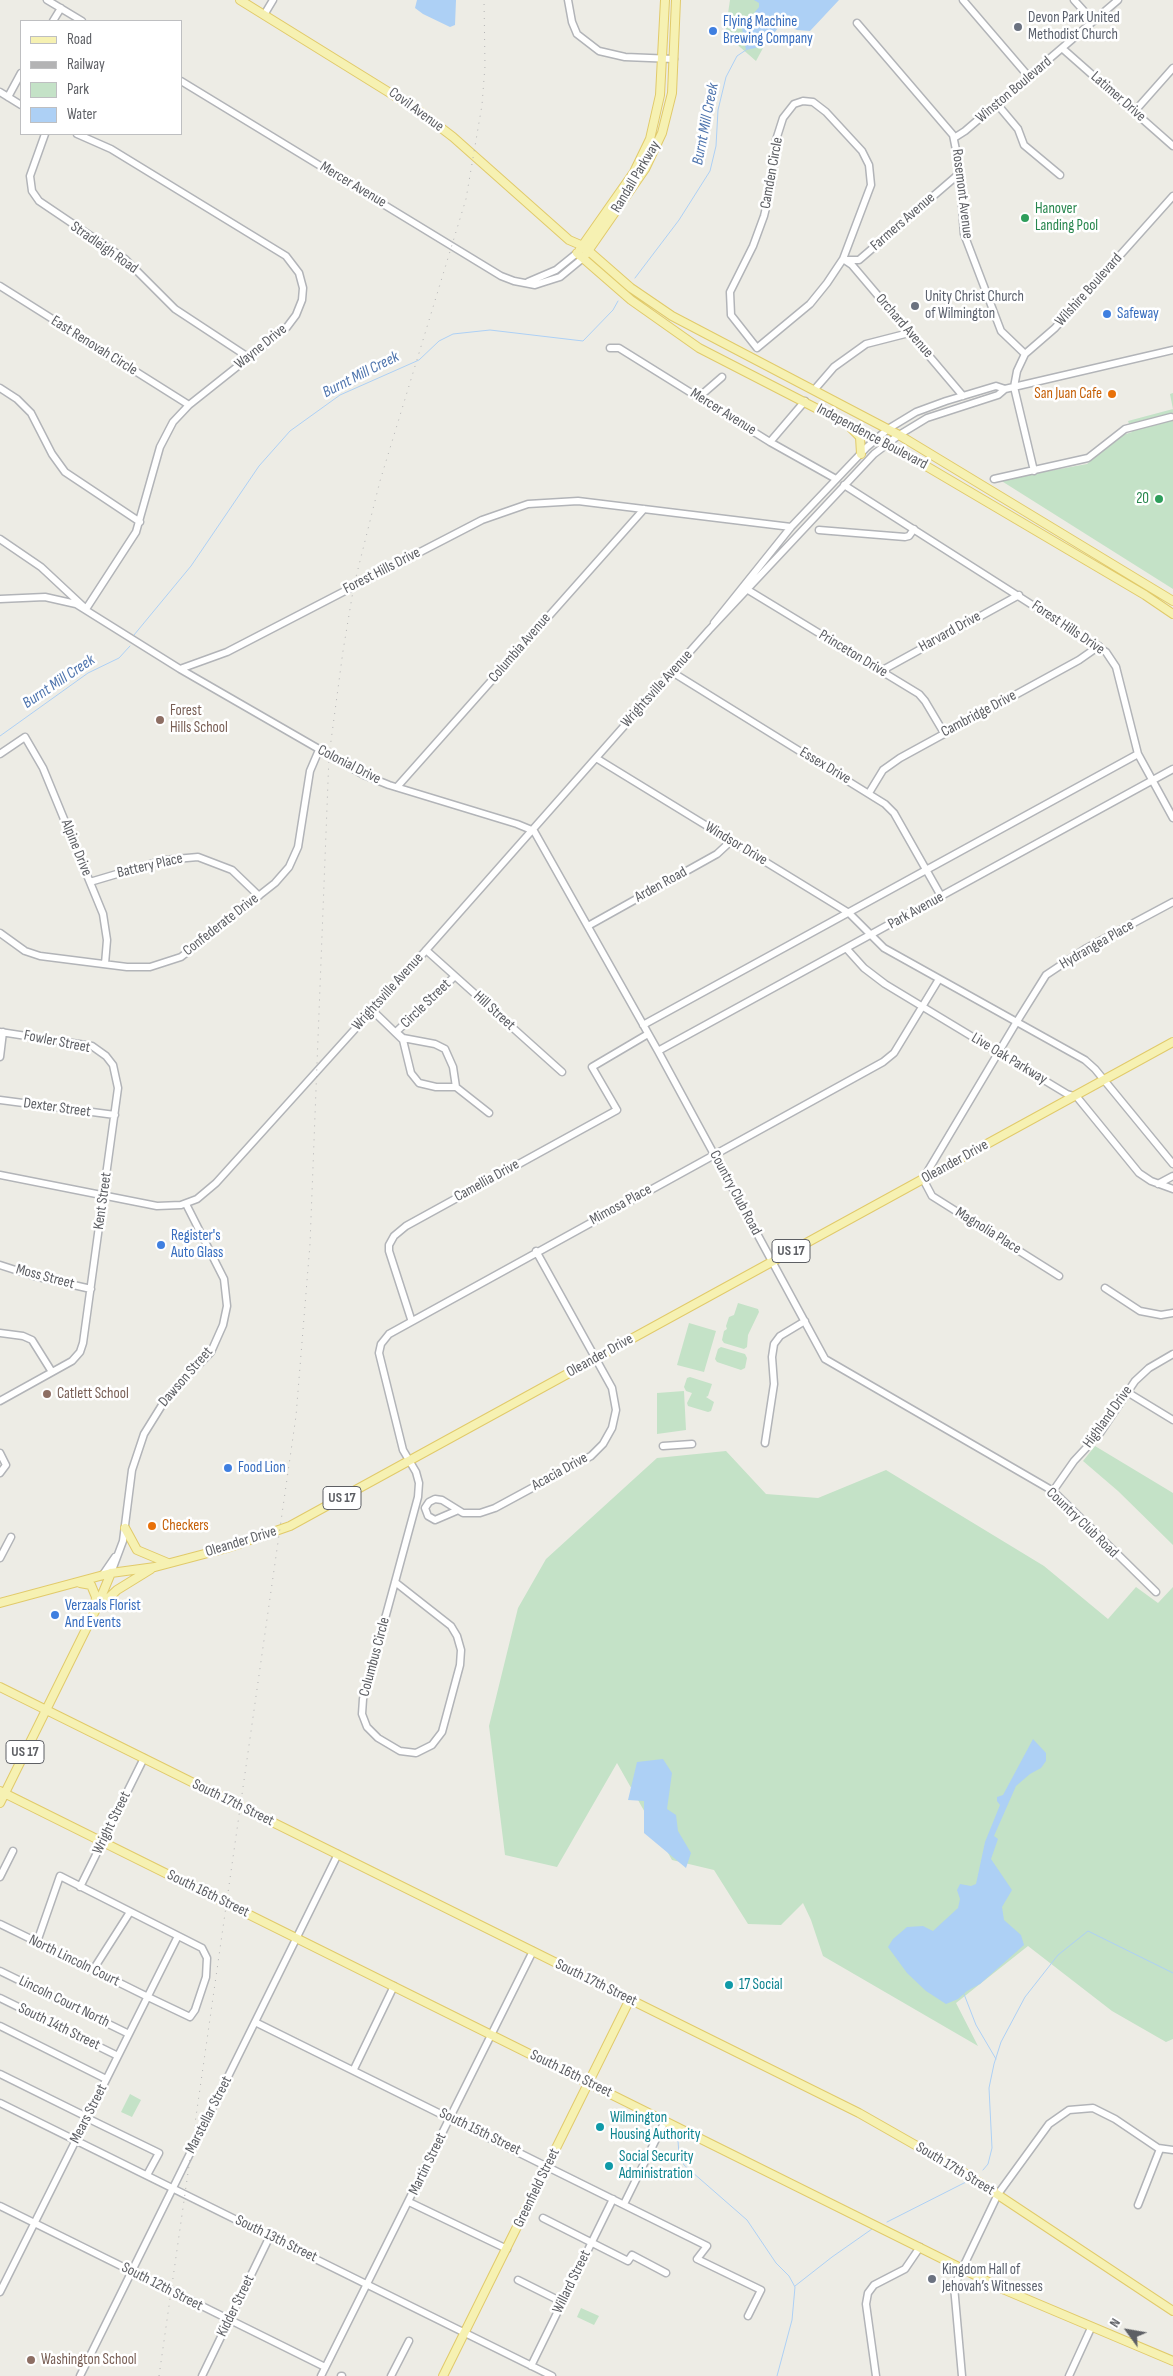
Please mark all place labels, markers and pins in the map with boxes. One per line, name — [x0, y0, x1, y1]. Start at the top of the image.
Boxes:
place label: Devon Park United Methodist Church — [1028, 9, 1120, 44]
place label: Flying Machine Brewing Company — [723, 13, 813, 48]
marker: Devon Park United Methodist Church — [1012, 21, 1024, 33]
marker: Flying Machine Brewing Company — [707, 25, 719, 37]
place label: Hanover Landing Pool — [1035, 200, 1098, 235]
marker: Hanover Landing Pool — [1019, 212, 1031, 224]
place label: Unity Christ Church of Wilmington — [925, 288, 1024, 323]
marker: Unity Christ Church of Wilmington — [909, 300, 921, 312]
place label: Safeway — [1117, 305, 1159, 323]
marker: Safeway — [1101, 308, 1113, 320]
place label: San Juan Cafe — [1034, 385, 1102, 403]
marker: San Juan Cafe — [1106, 388, 1118, 400]
place label: 20 — [1136, 490, 1149, 508]
marker: 20 — [1153, 493, 1165, 505]
place label: Forest Hills School — [170, 702, 228, 737]
marker: Forest Hills School — [154, 714, 166, 726]
place label: Register's Auto Glass — [171, 1227, 223, 1262]
marker: Register's Auto Glass — [155, 1239, 167, 1251]
place label: Catlett School — [57, 1385, 129, 1403]
marker: Catlett School — [41, 1388, 53, 1400]
place label: Food Lion — [238, 1459, 286, 1477]
marker: Food Lion — [222, 1462, 234, 1474]
place label: Checkers — [162, 1517, 209, 1535]
marker: Checkers — [146, 1520, 158, 1532]
place label: Verzaals Florist And Events — [65, 1597, 141, 1632]
marker: Verzaals Florist And Events — [49, 1609, 61, 1621]
place label: 17 Social — [739, 1976, 783, 1994]
marker: 17 Social — [723, 1979, 735, 1991]
place label: Wilmington Housing Authority — [610, 2109, 700, 2144]
marker: Wilmington Housing Authority — [594, 2121, 606, 2133]
place label: Social Security Administration — [619, 2148, 694, 2183]
marker: Social Security Administration — [603, 2160, 615, 2172]
place label: Kingdom Hall of Jehovah’s Witnesses — [942, 2261, 1043, 2296]
marker: Kingdom Hall of Jehovah’s Witnesses — [926, 2273, 938, 2285]
place label: Washington School — [41, 2351, 137, 2369]
marker: Washington School — [25, 2354, 37, 2366]

